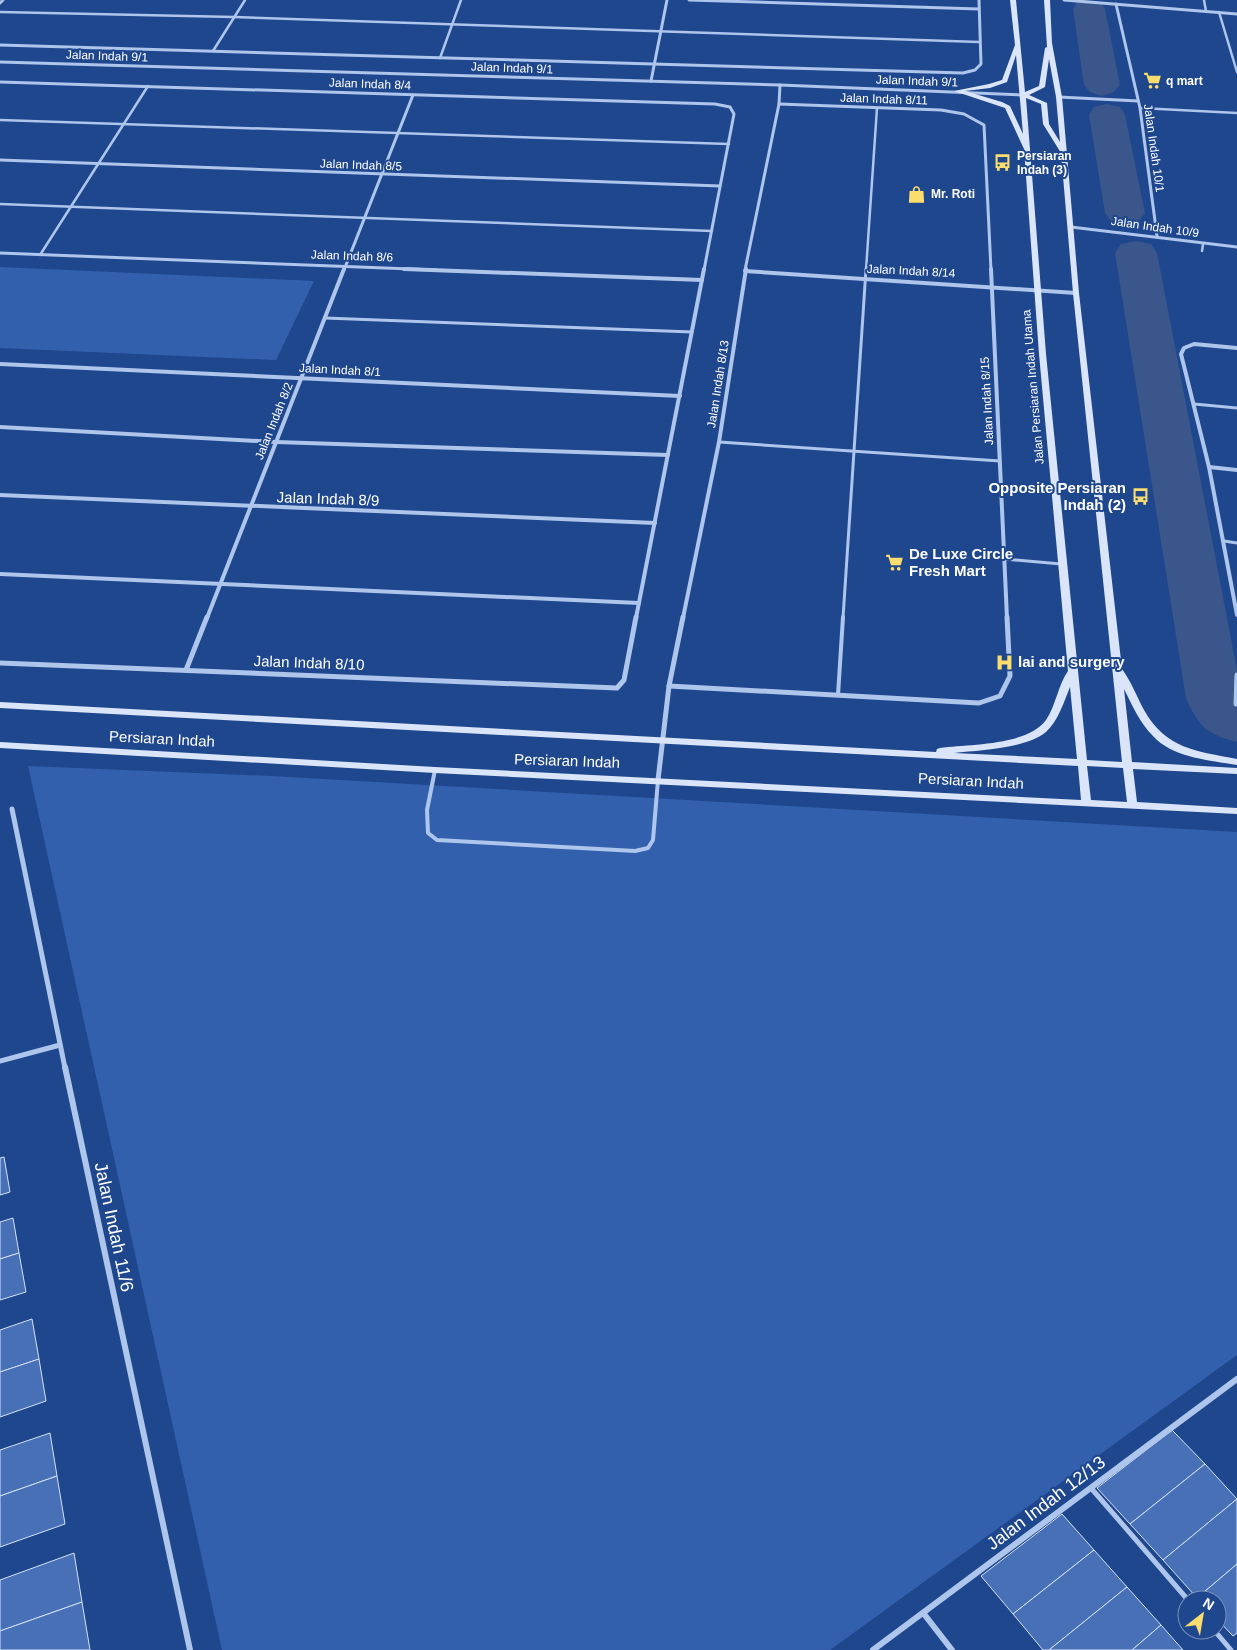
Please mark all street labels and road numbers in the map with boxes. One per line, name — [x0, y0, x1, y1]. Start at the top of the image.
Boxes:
street label: Jalan Indah 9/1 — [66, 48, 149, 64]
street label: Jalan Indah 9/1 — [471, 60, 554, 76]
street label: Jalan Indah 9/1 — [876, 73, 959, 89]
street label: Jalan Indah 8/4 — [329, 76, 412, 92]
street label: Jalan Indah 8/11 — [840, 90, 928, 108]
street label: Jalan Indah 10/1 — [1141, 103, 1167, 193]
street label: Jalan Indah 8/5 — [320, 157, 403, 173]
street label: Jalan Indah 10/9 — [1110, 214, 1200, 240]
street label: Jalan Indah 8/6 — [311, 248, 394, 264]
street label: Jalan Indah 8/14 — [866, 262, 956, 280]
street label: Jalan Persiaran Indah Utama — [1019, 309, 1047, 465]
street label: Jalan Indah 8/13 — [704, 339, 732, 429]
street label: Jalan Indah 8/15 — [978, 356, 996, 446]
street label: Jalan Indah 8/1 — [299, 361, 382, 379]
street label: Jalan Indah 8/2 — [252, 380, 296, 462]
street label: Jalan Indah 8/9 — [276, 488, 380, 509]
street label: Jalan Indah 8/10 — [253, 652, 365, 673]
street label: Persiaran Indah — [109, 727, 215, 750]
street label: Persiaran Indah — [514, 750, 620, 771]
street label: Persiaran Indah — [918, 769, 1024, 792]
street label: Jalan Indah 11/6 — [91, 1160, 137, 1294]
street label: Jalan Indah 12/13 — [983, 1452, 1109, 1554]

